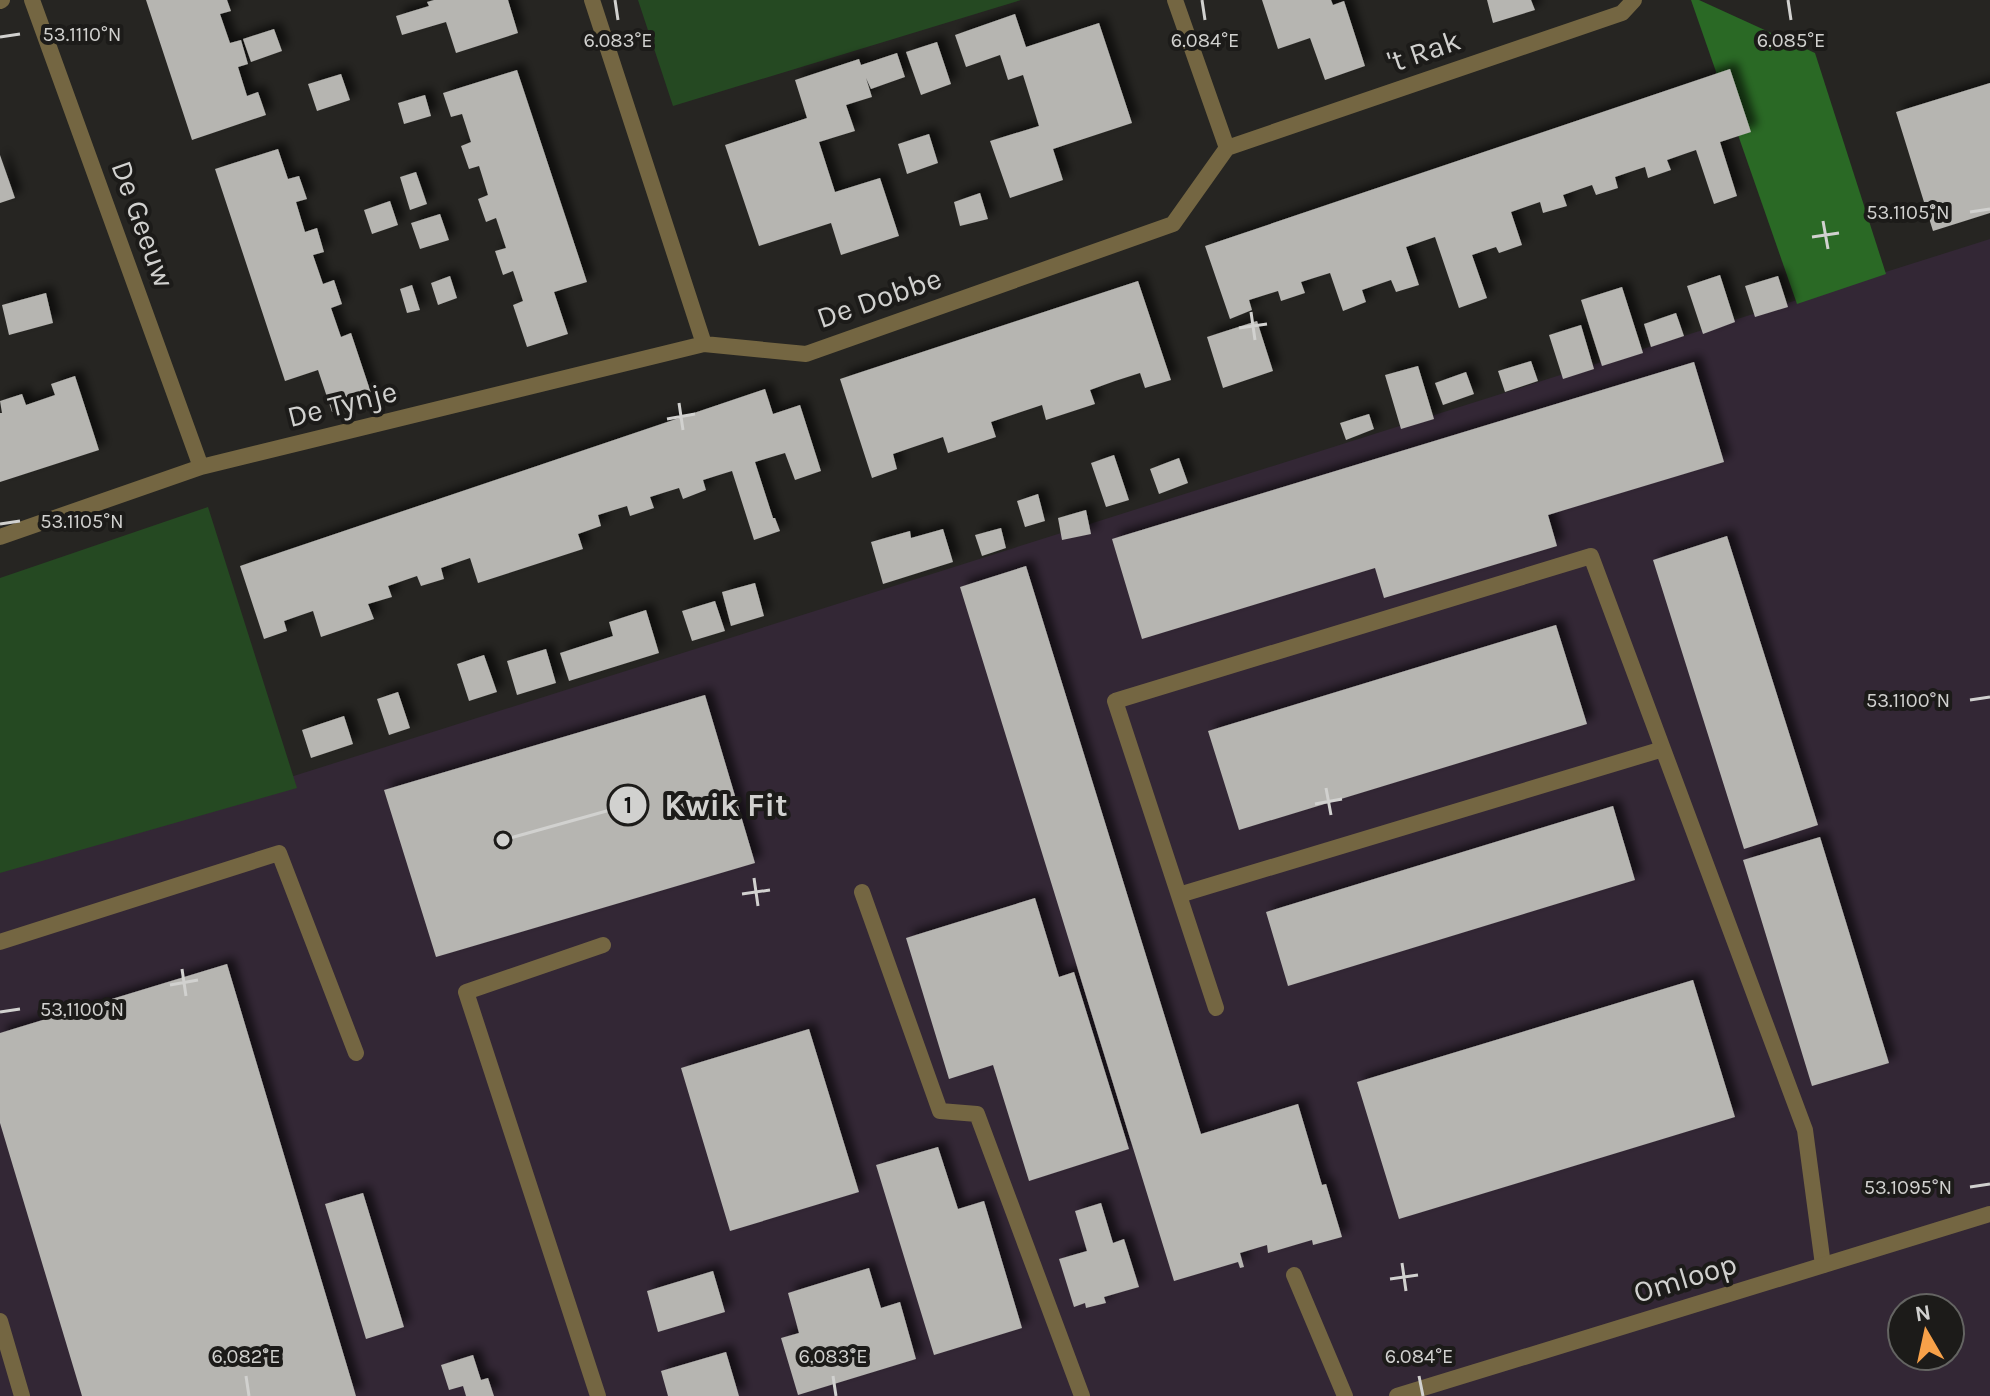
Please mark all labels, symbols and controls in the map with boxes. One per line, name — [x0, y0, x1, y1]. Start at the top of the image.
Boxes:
street label: 't Rak — [1383, 22, 1465, 80]
text: 53.1110°N — [43, 23, 121, 46]
text: 6.083°E — [583, 29, 653, 52]
text: 6.084°E — [1171, 29, 1239, 52]
text: 6.085°E — [1757, 29, 1825, 52]
street label: De Geeuw — [103, 156, 183, 293]
text: 53.1105°N — [1866, 201, 1950, 224]
street label: De Dobbe — [812, 260, 946, 336]
street label: De Tynje — [283, 373, 401, 435]
text: 53.1105°N — [40, 510, 124, 533]
text: 53.1100°N — [1866, 689, 1950, 712]
callout: Kwik Fit — [608, 777, 804, 833]
text: Kwik Fit — [664, 787, 788, 824]
text: 1 — [624, 791, 632, 819]
text: 53.1100°N — [40, 998, 124, 1021]
text: 53.1095°N — [1864, 1176, 1952, 1199]
street label: Omloop — [1629, 1245, 1741, 1311]
north arrow — [1886, 1292, 1966, 1372]
text: N — [1913, 1299, 1933, 1327]
text: 6.082°E — [212, 1345, 280, 1368]
text: 6.083°E — [798, 1345, 868, 1368]
text: 6.084°E — [1385, 1345, 1453, 1368]

